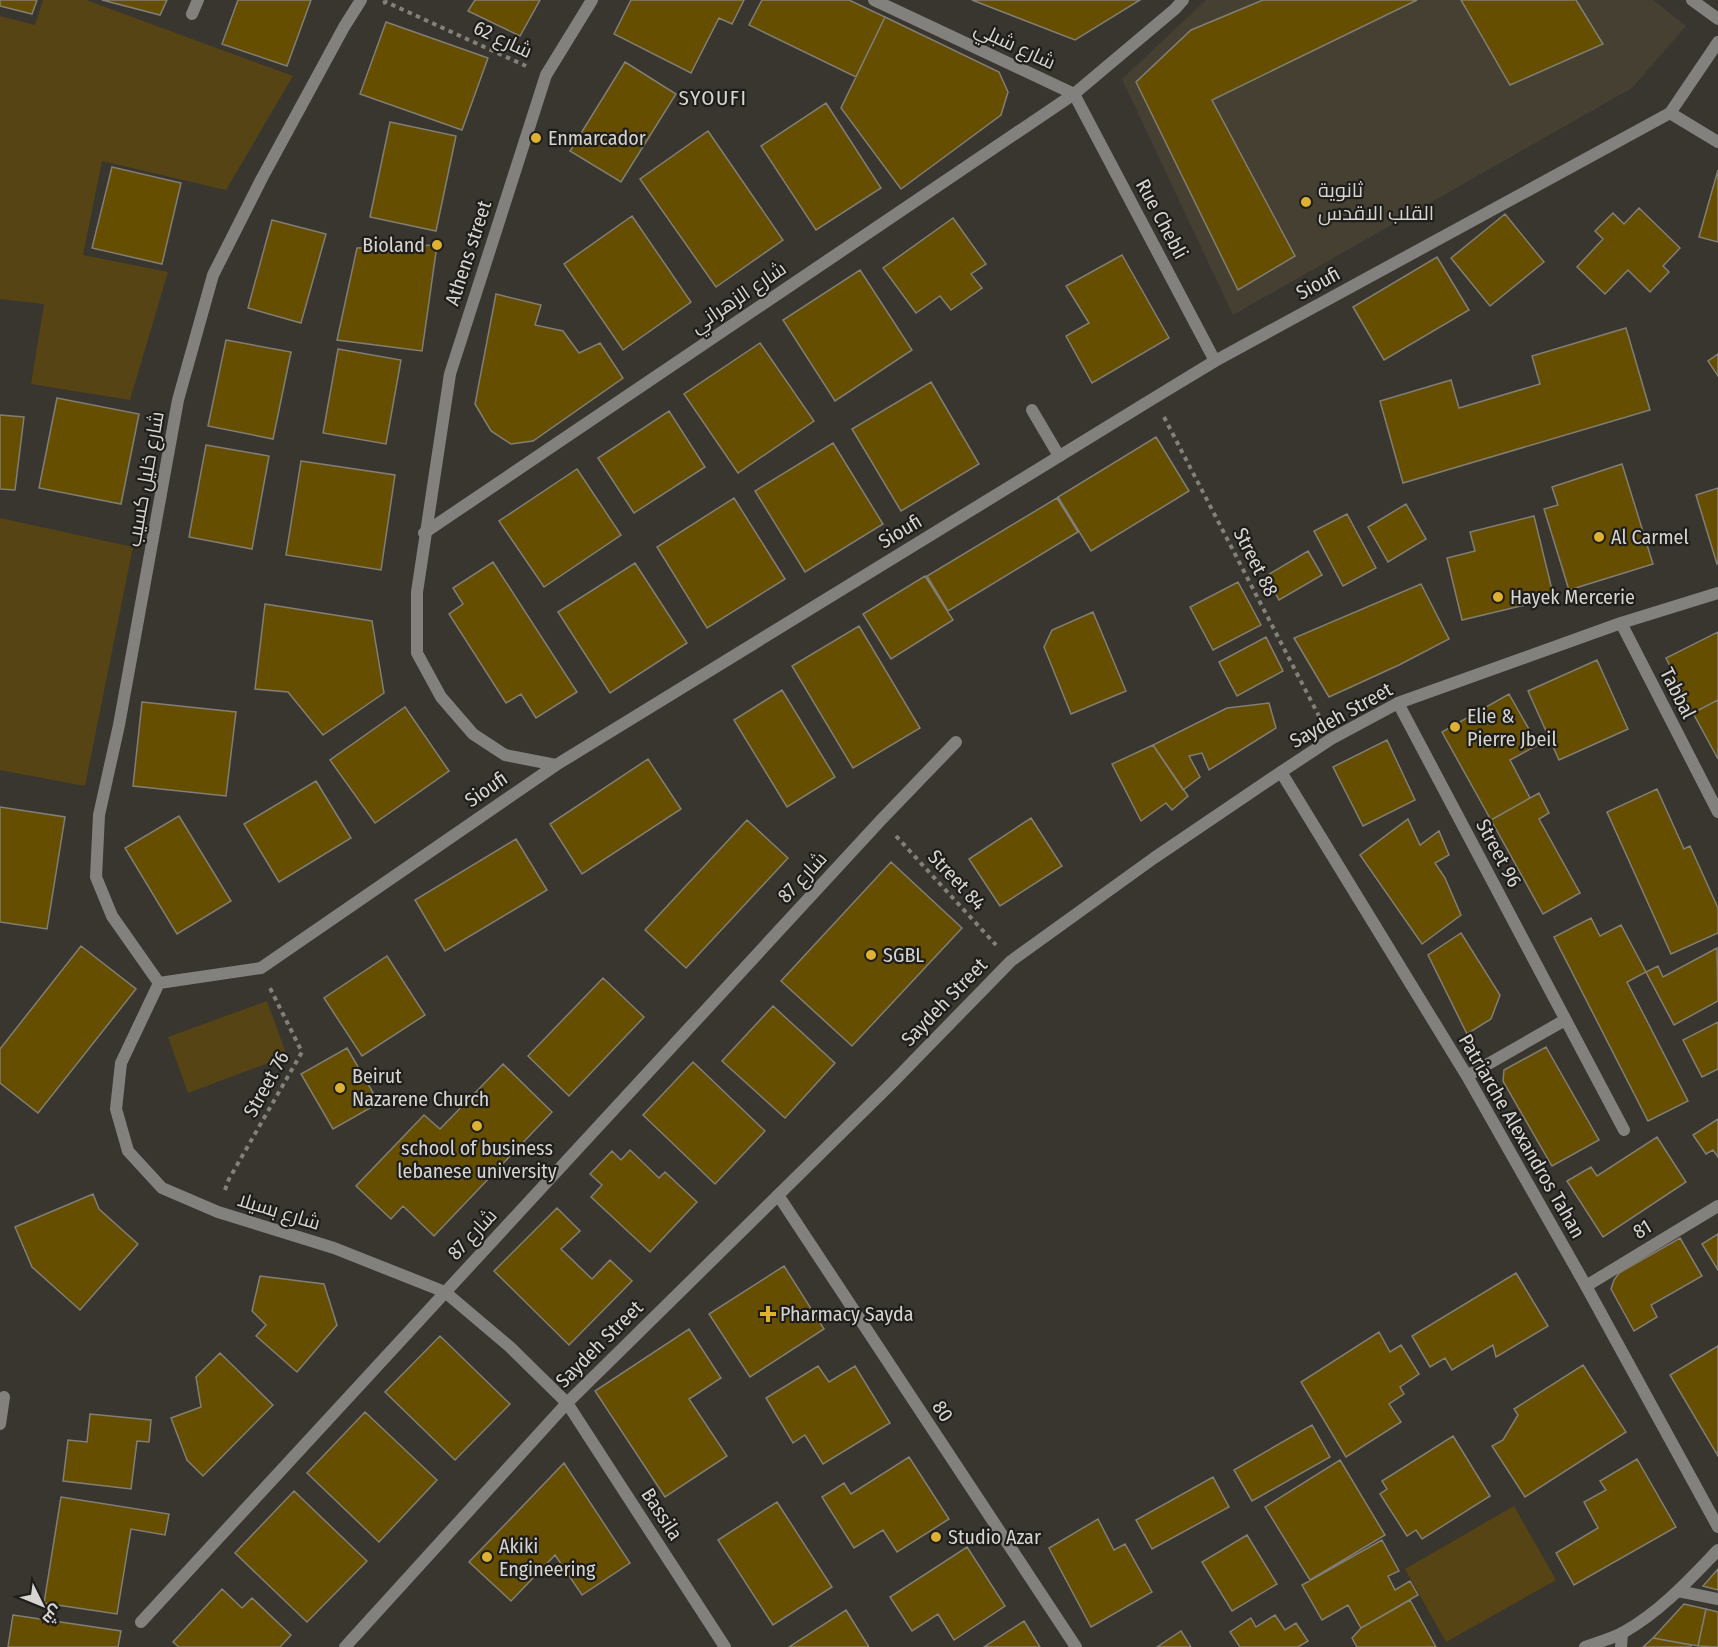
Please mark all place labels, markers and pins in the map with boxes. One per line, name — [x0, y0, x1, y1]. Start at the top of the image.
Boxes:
place label: Enmarcador — [548, 126, 646, 150]
marker: Enmarcador — [529, 131, 543, 145]
place label: ثانوية القلب الاقدس — [1318, 178, 1434, 226]
marker: ثانوية القلب الاقدس — [1299, 195, 1313, 209]
place label: Bioland — [362, 233, 425, 257]
marker: Bioland — [430, 238, 444, 252]
place label: Al Carmel — [1611, 525, 1689, 549]
marker: Al Carmel — [1592, 530, 1606, 544]
place label: Hayek Mercerie — [1510, 585, 1635, 609]
marker: Hayek Mercerie — [1491, 590, 1505, 604]
place label: Elie & Pierre Jbeil — [1467, 704, 1557, 751]
marker: Elie & Pierre Jbeil — [1448, 720, 1462, 734]
place label: SGBL — [883, 943, 924, 967]
marker: SGBL — [864, 948, 878, 962]
place label: Beirut Nazarene Church — [352, 1064, 489, 1111]
marker: Beirut Nazarene Church — [333, 1081, 347, 1095]
marker: school of business lebanese university — [470, 1119, 484, 1133]
place label: school of business lebanese university — [397, 1136, 557, 1183]
place label: Pharmacy Sayda — [780, 1302, 914, 1326]
marker: Pharmacy Sayda — [761, 1307, 775, 1321]
place label: Studio Azar — [948, 1525, 1041, 1549]
marker: Studio Azar — [929, 1530, 943, 1544]
place label: Akiki Engineering — [499, 1534, 596, 1581]
marker: Akiki Engineering — [480, 1550, 494, 1564]

